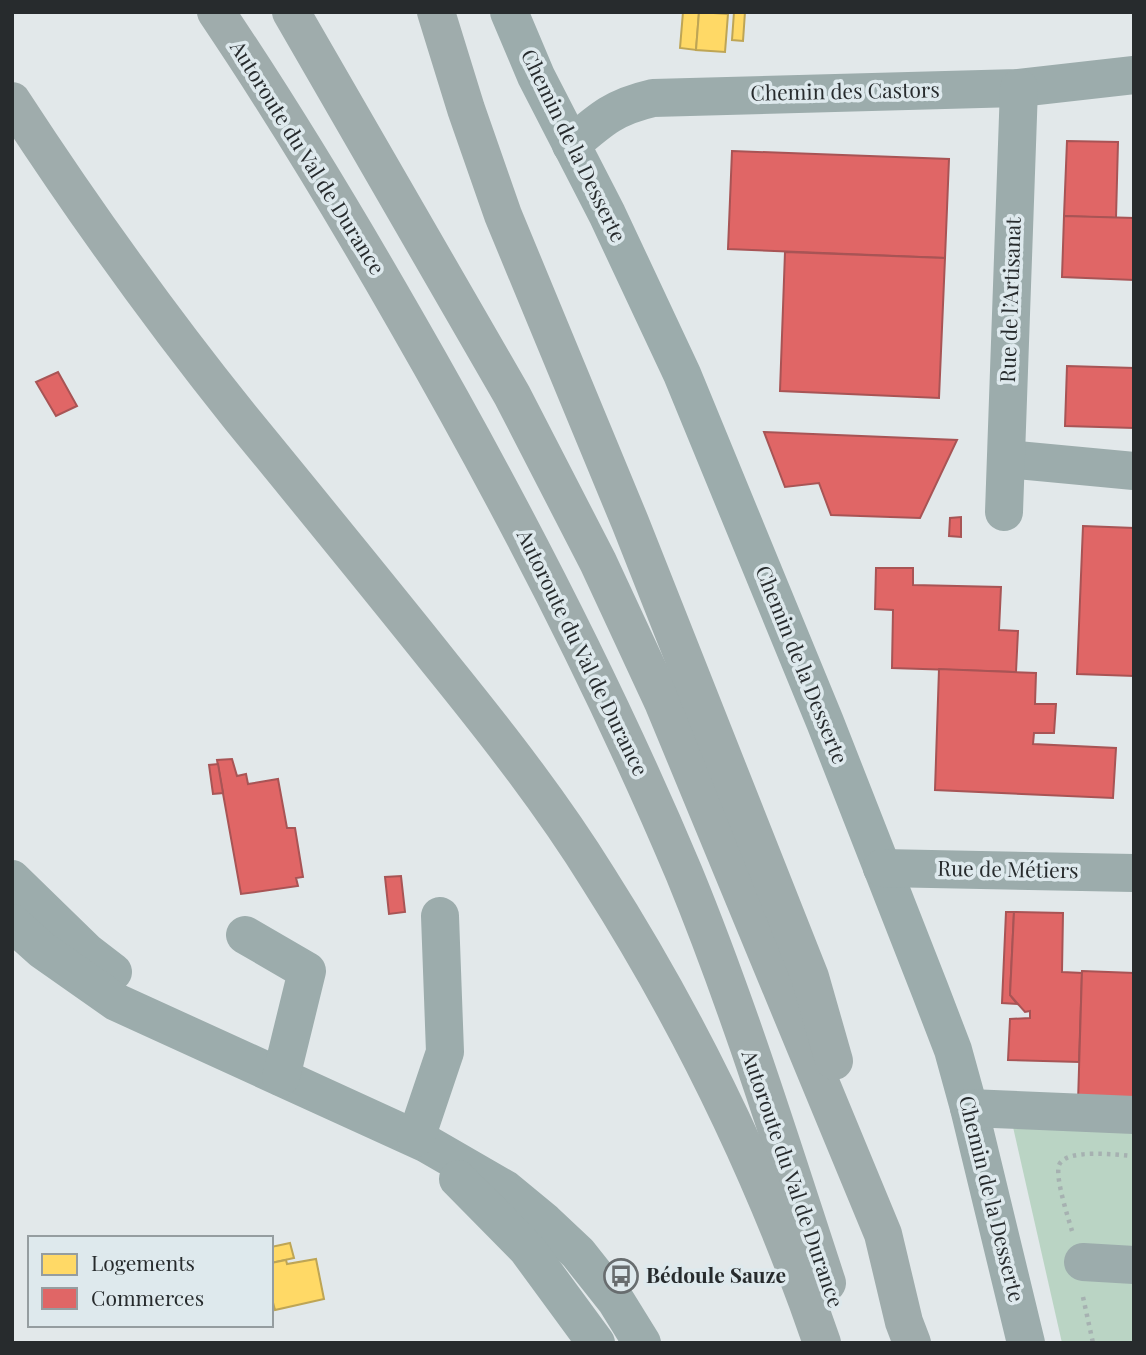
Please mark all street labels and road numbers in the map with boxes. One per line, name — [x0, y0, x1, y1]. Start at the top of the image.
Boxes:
street label: Autoroute du Val de Durance — [225, 34, 392, 279]
street label: Chemin de la Desserte — [516, 44, 634, 246]
street label: Chemin des Castors — [750, 74, 940, 106]
street label: Rue de l’Artisanat — [992, 216, 1026, 383]
street label: Autoroute du Val de Durance — [511, 523, 656, 780]
street label: Chemin de la Desserte — [750, 561, 855, 768]
street label: Rue de Métiers — [937, 853, 1079, 883]
street label: Autoroute du Val de Durance — [736, 1045, 851, 1311]
street label: Chemin de la Desserte — [954, 1093, 1032, 1305]

